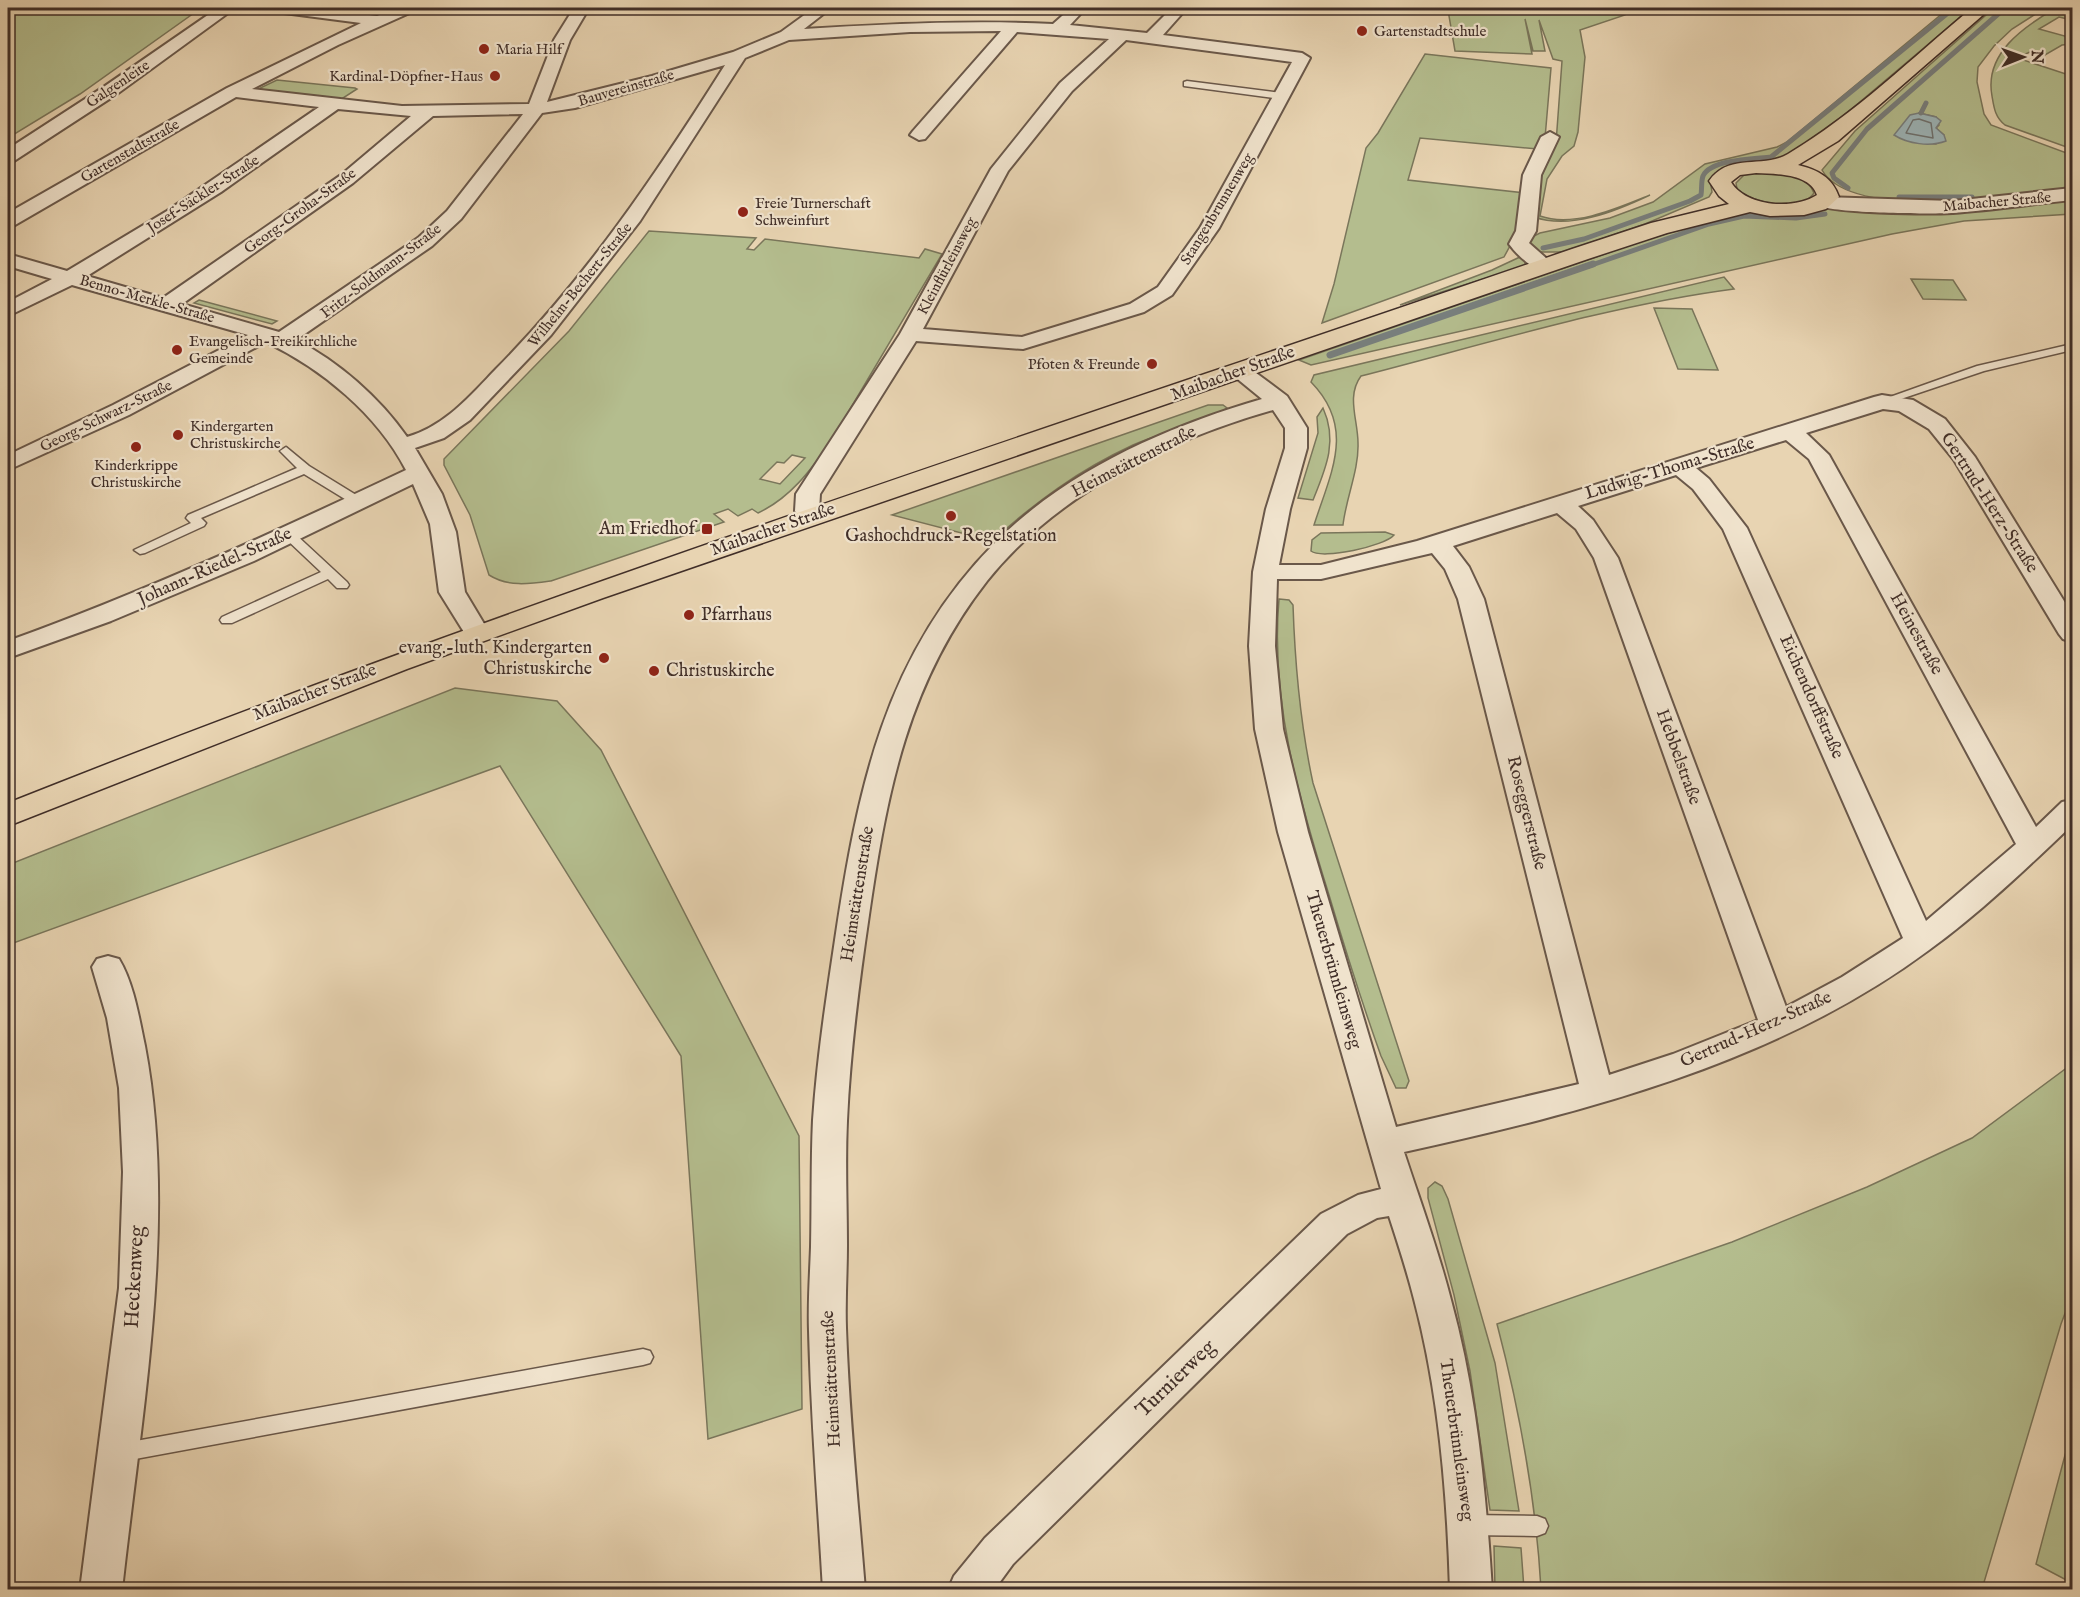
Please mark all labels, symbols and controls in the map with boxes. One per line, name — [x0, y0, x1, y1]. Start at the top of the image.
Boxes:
place label: Gartenstadtschule — [1374, 22, 1486, 41]
marker: Gartenstadtschule — [1355, 24, 1369, 38]
north arrow — [1993, 27, 2053, 87]
place label: Maria Hilf — [496, 40, 565, 59]
marker: Maria Hilf — [477, 42, 491, 56]
text: N — [2026, 49, 2046, 64]
street label: Galgenleite — [83, 56, 153, 112]
street label: Bauvereinstraße — [576, 65, 676, 111]
place label: Kardinal-Döpfner-Haus — [329, 67, 483, 86]
marker: Kardinal-Döpfner-Haus — [488, 69, 502, 83]
street label: Gartenstadtstraße — [77, 115, 183, 187]
street label: Stangenbrunnenweg — [1176, 149, 1258, 268]
street label: Josef-Säckler-Straße — [142, 151, 263, 238]
street label: Georg-Groha-Straße — [240, 164, 360, 258]
street label: Maibacher Straße — [1942, 188, 2052, 216]
place label: Freie Turnerschaft Schweinfurt — [755, 194, 871, 230]
marker: Freie Turnerschaft Schweinfurt — [736, 205, 750, 219]
street label: Kleinflürleinsweg — [913, 213, 981, 318]
street label: Fritz-Soldmann-Straße — [317, 219, 445, 323]
street label: Wilhelm-Bechert-Straße — [524, 219, 636, 351]
street label: Benno-Merkle-Straße — [77, 271, 217, 327]
place label: Evangelisch-Freikirchliche Gemeinde — [189, 332, 357, 368]
street label: Maibacher Straße — [1168, 341, 1298, 407]
marker: Evangelisch-Freikirchliche Gemeinde — [170, 343, 184, 357]
place label: Pfoten & Freunde — [1028, 355, 1140, 374]
marker: Pfoten & Freunde — [1145, 357, 1159, 371]
street label: Georg-Schwarz-Straße — [37, 376, 175, 456]
place label: Kindergarten Christuskirche — [190, 417, 281, 453]
street label: Heimstättenstraße — [1068, 421, 1200, 503]
marker: Kindergarten Christuskirche — [171, 428, 185, 442]
street label: Gertrud-Herz-Straße — [1935, 428, 2043, 578]
street label: Ludwig-Thoma-Straße — [1582, 432, 1758, 506]
marker: Kinderkrippe Christuskirche — [129, 440, 143, 454]
place label: Kinderkrippe Christuskirche — [91, 456, 181, 492]
street label: Maibacher Straße — [708, 498, 838, 562]
marker: Gashochdruck-Regelstation — [944, 509, 958, 523]
place label: Am Friedhof — [598, 518, 698, 541]
marker: Am Friedhof — [700, 522, 714, 536]
street label: Johann-Riedel-Straße — [132, 523, 296, 612]
place label: Gashochdruck-Regelstation — [845, 525, 1057, 548]
street label: Heinestraße — [1884, 589, 1948, 679]
place label: Pfarrhaus — [701, 604, 772, 627]
marker: Pfarrhaus — [682, 608, 696, 622]
street label: Eichendorffstraße — [1773, 631, 1849, 763]
place label: evang.-luth. Kindergarten Christuskirche — [399, 637, 592, 681]
marker: evang.-luth. Kindergarten Christuskirche — [597, 651, 611, 665]
street label: Maibacher Straße — [250, 659, 380, 727]
place label: Christuskirche — [666, 660, 775, 683]
marker: Christuskirche — [647, 664, 661, 678]
street label: Hebbelstraße — [1650, 706, 1706, 808]
street label: Roseggerstraße — [1501, 754, 1551, 872]
street label: Heimstättenstraße — [836, 824, 880, 964]
street label: Theuerbrünnleinsweg — [1299, 888, 1367, 1052]
street label: Gertrud-Herz-Straße — [1677, 986, 1835, 1074]
street label: Heckenweg — [119, 1224, 151, 1329]
street label: Heimstättenstraße — [817, 1310, 847, 1448]
street label: Turnierweg — [1130, 1334, 1222, 1424]
street label: Theuerbrünnleinsweg — [1433, 1357, 1479, 1523]

